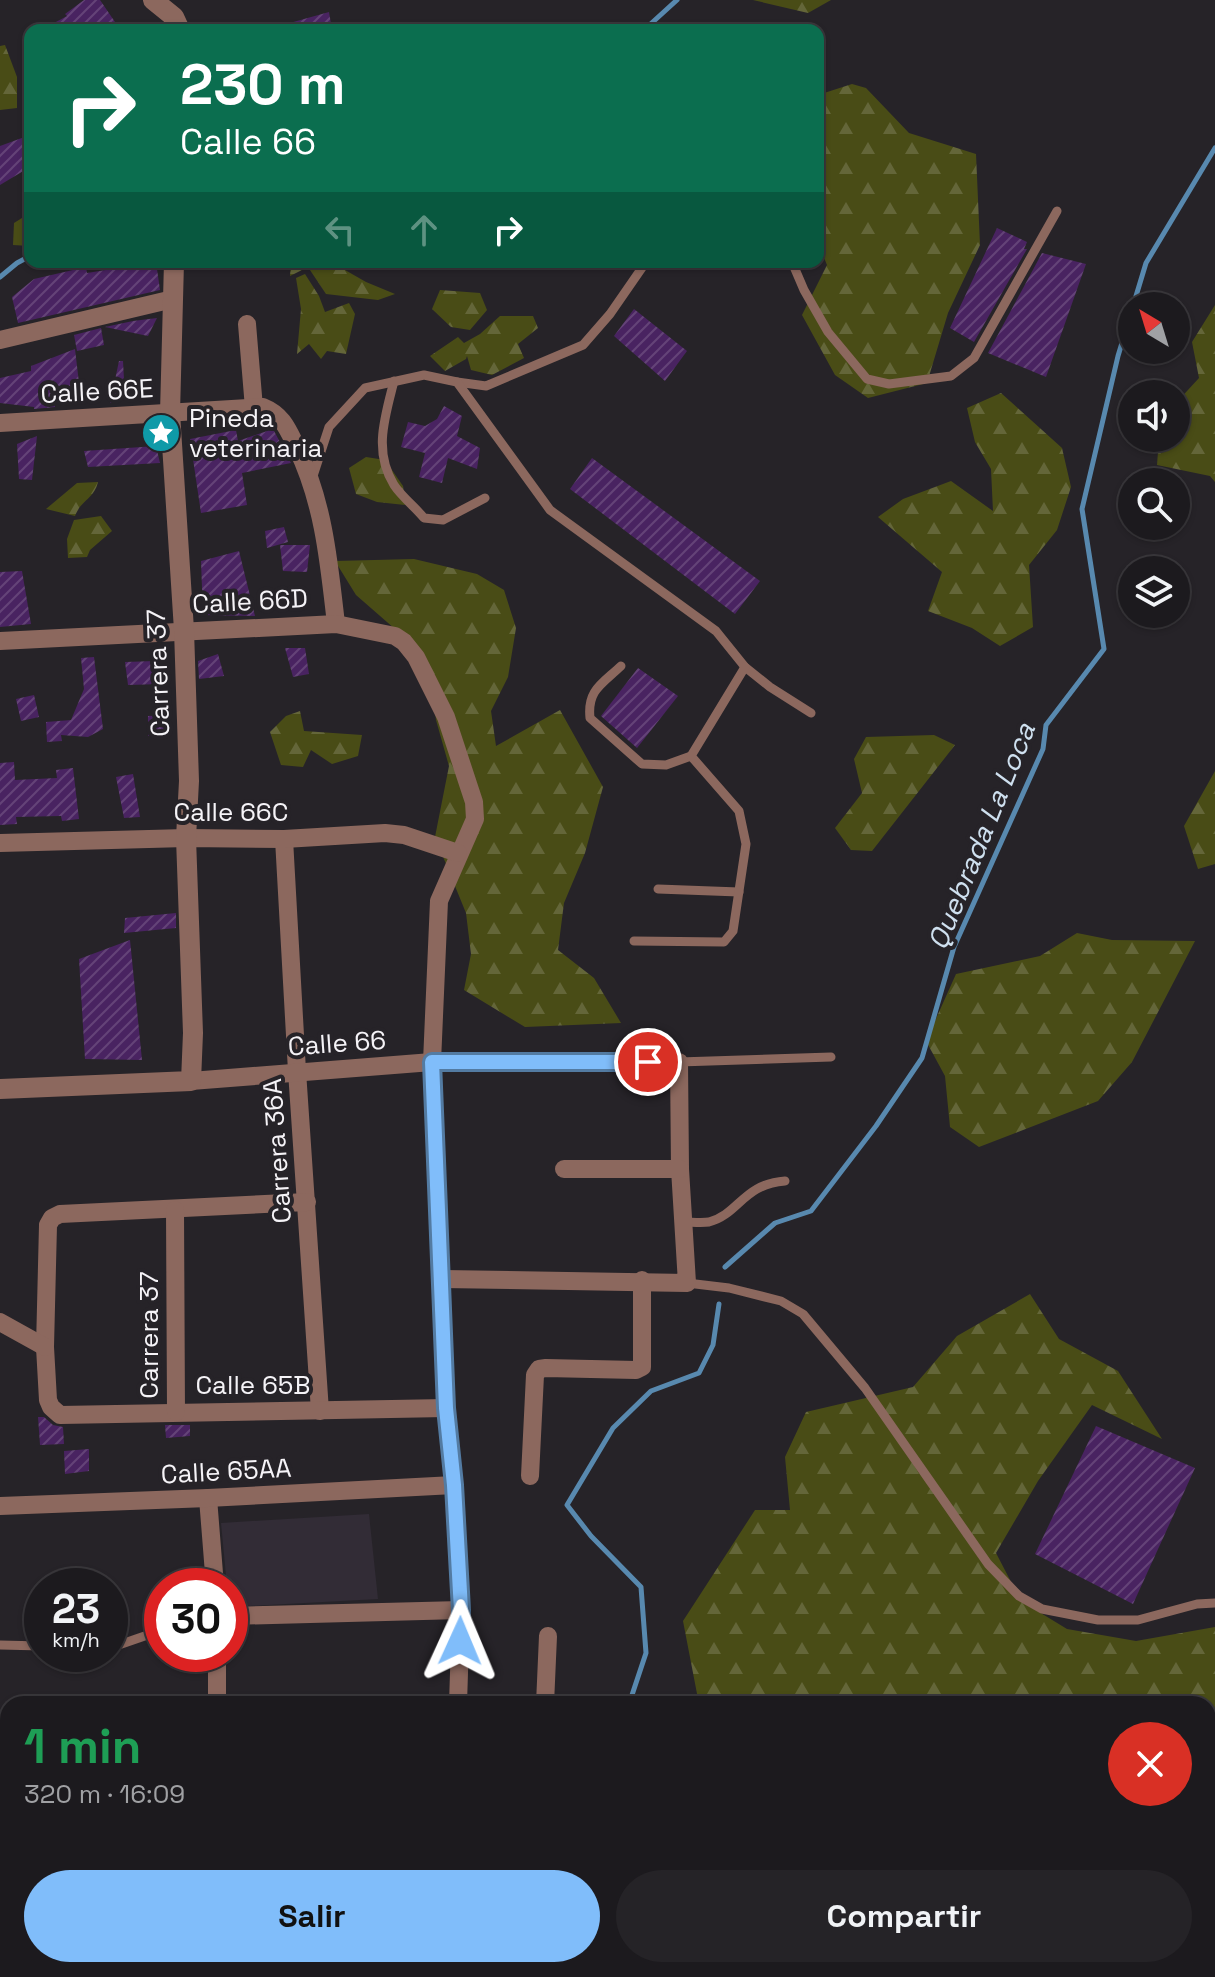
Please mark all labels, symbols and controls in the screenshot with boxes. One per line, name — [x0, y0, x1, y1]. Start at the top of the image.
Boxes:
text: 230 m — [180, 49, 346, 120]
icon: right — [48, 56, 152, 160]
text: Calle 66 — [180, 119, 316, 165]
icon: left — [318, 208, 362, 252]
icon: ahead — [402, 208, 446, 252]
icon: right — [486, 208, 530, 252]
north arrow — [1118, 292, 1190, 364]
map controls — [1118, 292, 1190, 628]
street label: Calle 66E — [40, 371, 154, 411]
button: sound — [1118, 380, 1190, 452]
place label: Pineda veterinaria — [189, 401, 322, 465]
place icon: Pineda veterinaria — [140, 412, 182, 454]
button: search — [1118, 468, 1190, 540]
button: layers — [1118, 556, 1190, 628]
street label: Calle 66D — [191, 581, 309, 621]
street label: Carrera 37 — [139, 609, 177, 737]
water label: Quebrada La Loca — [919, 716, 1043, 955]
street label: Calle 66C — [174, 795, 288, 829]
street label: Calle 66 — [287, 1023, 387, 1063]
pin — [614, 1028, 682, 1096]
icon: arrive — [626, 1040, 670, 1084]
street label: Carrera 36A — [255, 1077, 299, 1225]
street label: Carrera 37 — [132, 1271, 166, 1399]
street label: Calle 65B — [195, 1368, 311, 1402]
street label: Calle 65AA — [160, 1451, 292, 1491]
speed limit sign: 30 — [144, 1568, 248, 1672]
text: 23 — [52, 1584, 100, 1635]
position arrow — [418, 1599, 502, 1683]
text: km/h — [52, 1627, 100, 1653]
text: 1 min — [24, 1716, 141, 1777]
button: close — [1108, 1722, 1192, 1806]
text: 320 m · 16:09 — [24, 1777, 185, 1811]
button: Salir — [24, 1870, 600, 1962]
button: Compartir — [616, 1870, 1192, 1962]

